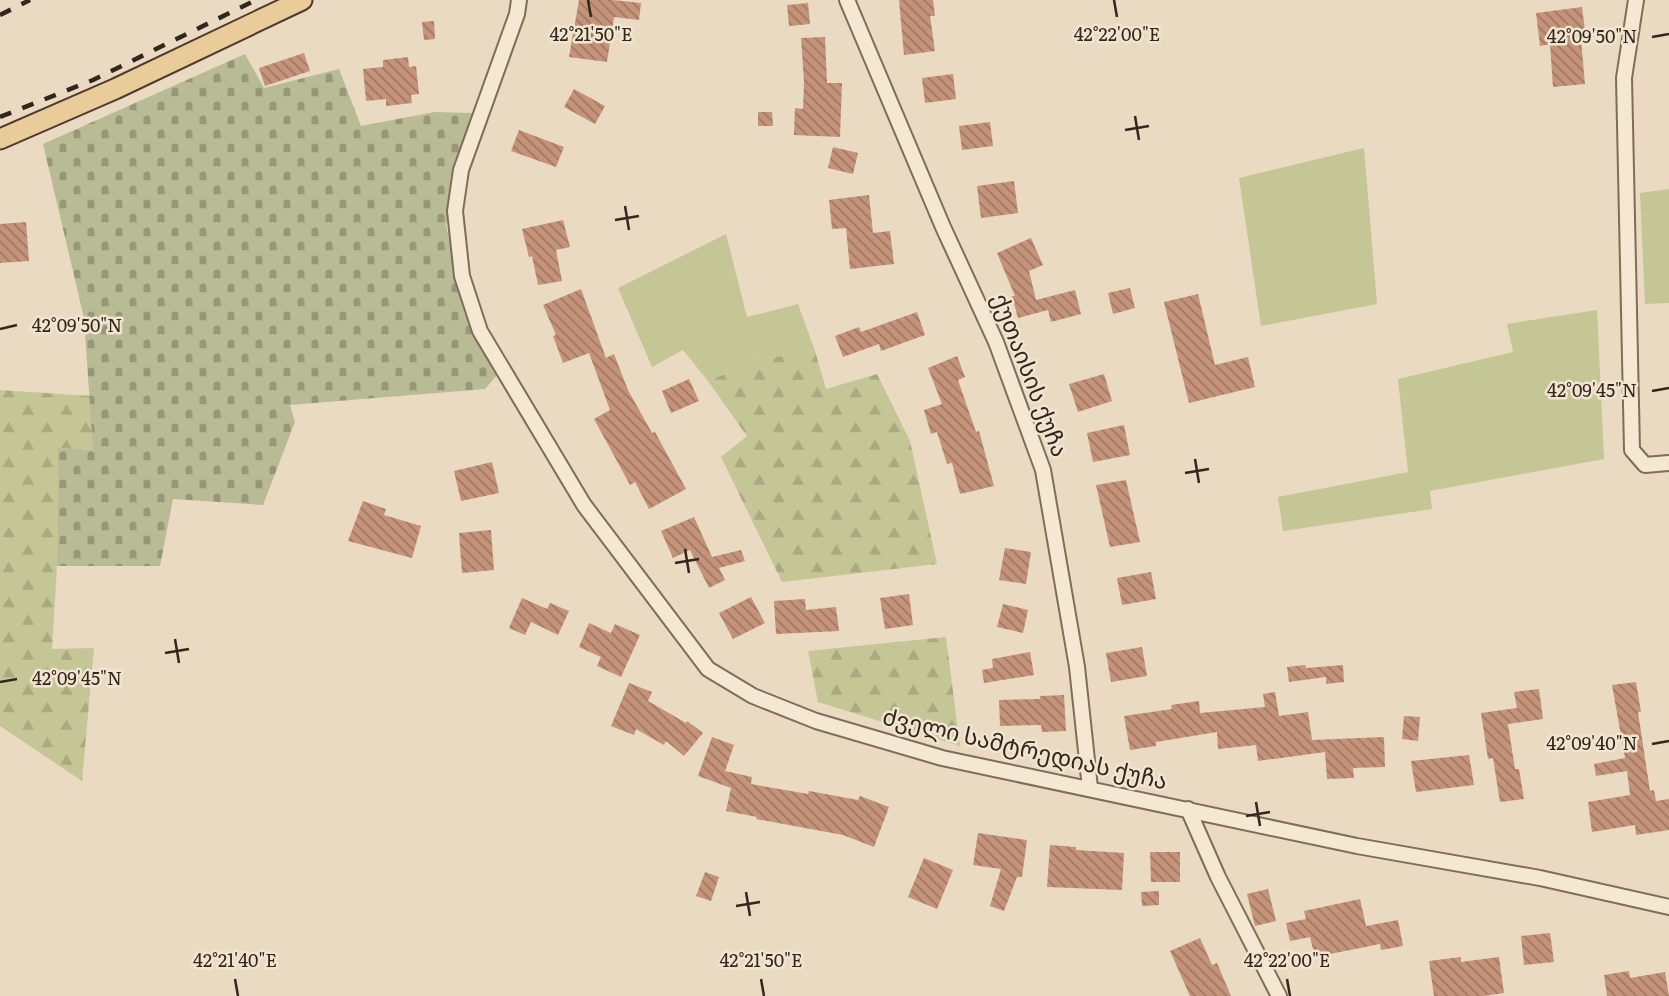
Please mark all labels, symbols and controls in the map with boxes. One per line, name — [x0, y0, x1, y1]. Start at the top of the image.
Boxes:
text: 42°21'50"E — [549, 20, 633, 47]
text: 42°22'00"E — [1074, 20, 1160, 47]
text: 42°09'50"N — [1547, 22, 1637, 49]
street label: ქუთაისის ქუჩა — [985, 287, 1079, 461]
text: 42°09'50"N — [32, 311, 122, 338]
text: 42°09'45"N — [1547, 376, 1637, 403]
text: 42°09'45"N — [32, 664, 122, 691]
street label: ძველი სამტრედიას ქუჩა — [880, 698, 1171, 796]
text: 42°09'40"N — [1546, 729, 1638, 756]
text: 42°21'40"E — [193, 946, 277, 973]
text: 42°21'50"E — [719, 946, 803, 973]
text: 42°22'00"E — [1244, 946, 1330, 973]

